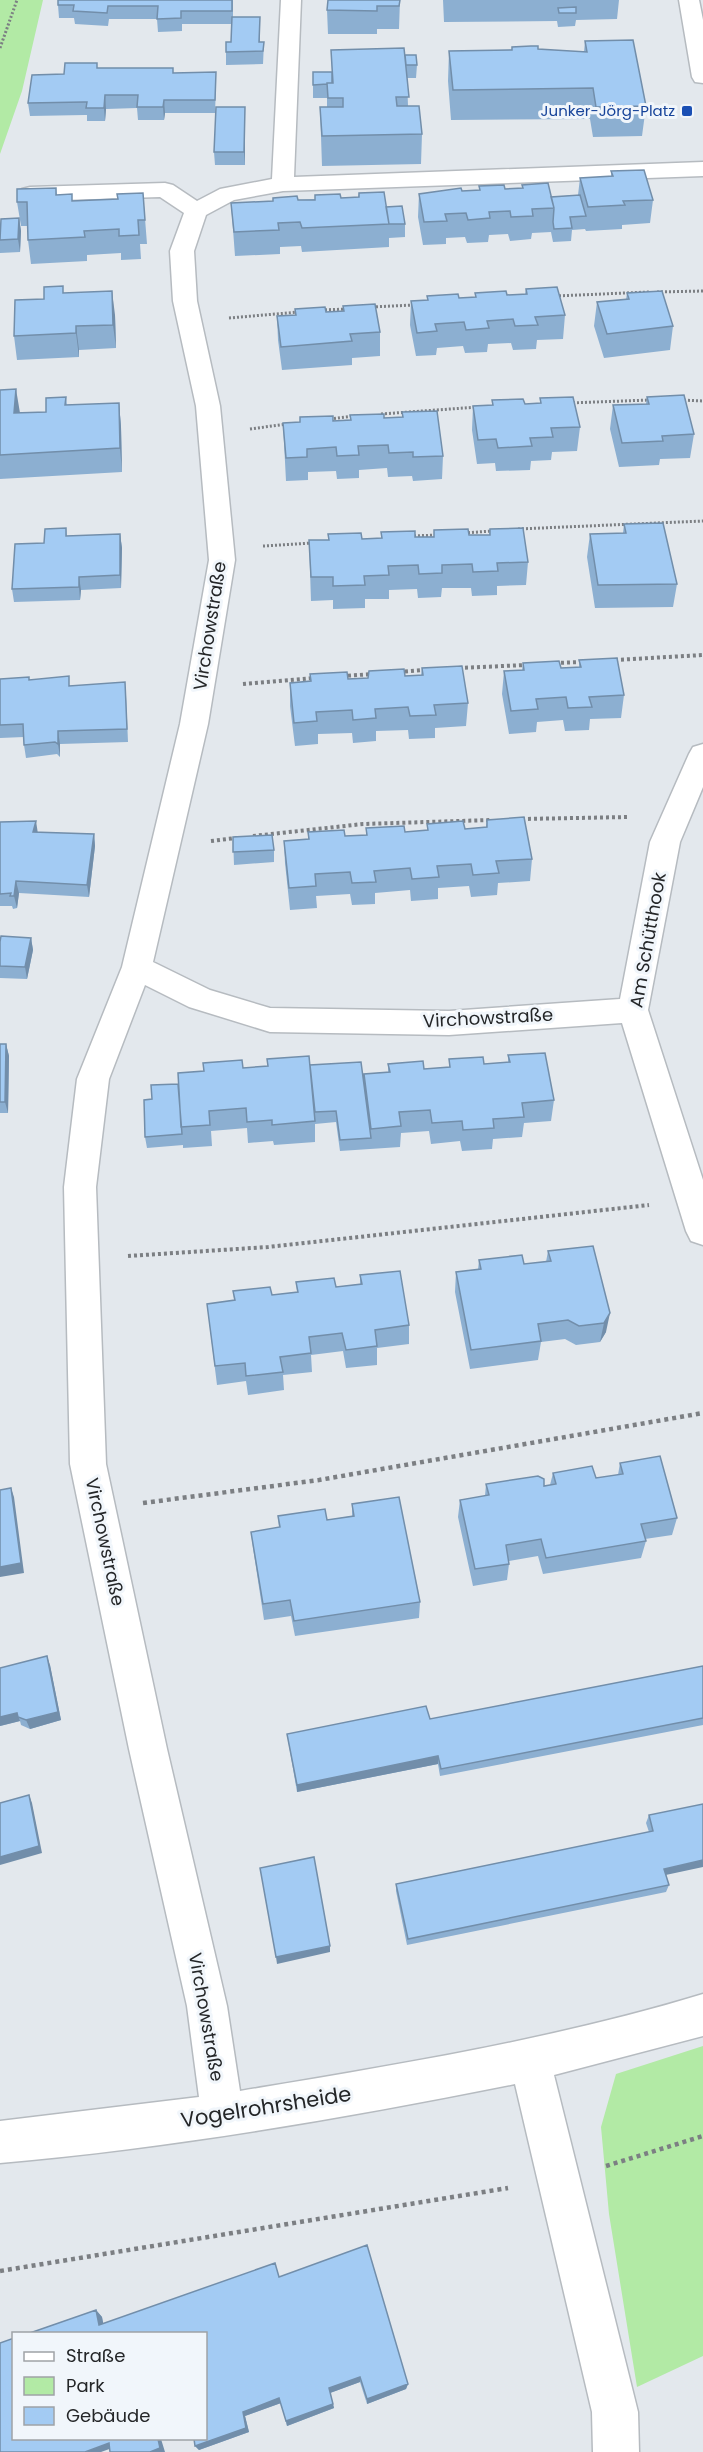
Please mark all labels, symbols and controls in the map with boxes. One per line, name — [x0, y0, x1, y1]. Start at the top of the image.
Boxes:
place label: Junker-Jörg-Platz — [541, 100, 675, 121]
marker: Junker-Jörg-Platz — [680, 104, 694, 118]
street label: Virchowstraße — [187, 560, 232, 692]
street label: Am Schütthook — [623, 870, 672, 1010]
street label: Virchowstraße — [422, 1002, 554, 1033]
street label: Virchowstraße — [80, 1476, 131, 1608]
street label: Virchowstraße — [183, 1951, 230, 2083]
street label: Vogelrohrsheide — [179, 2079, 353, 2134]
legend — [12, 2332, 207, 2440]
text: Straße — [66, 2343, 125, 2368]
text: Park — [66, 2373, 105, 2398]
text: Gebäude — [66, 2403, 150, 2428]

